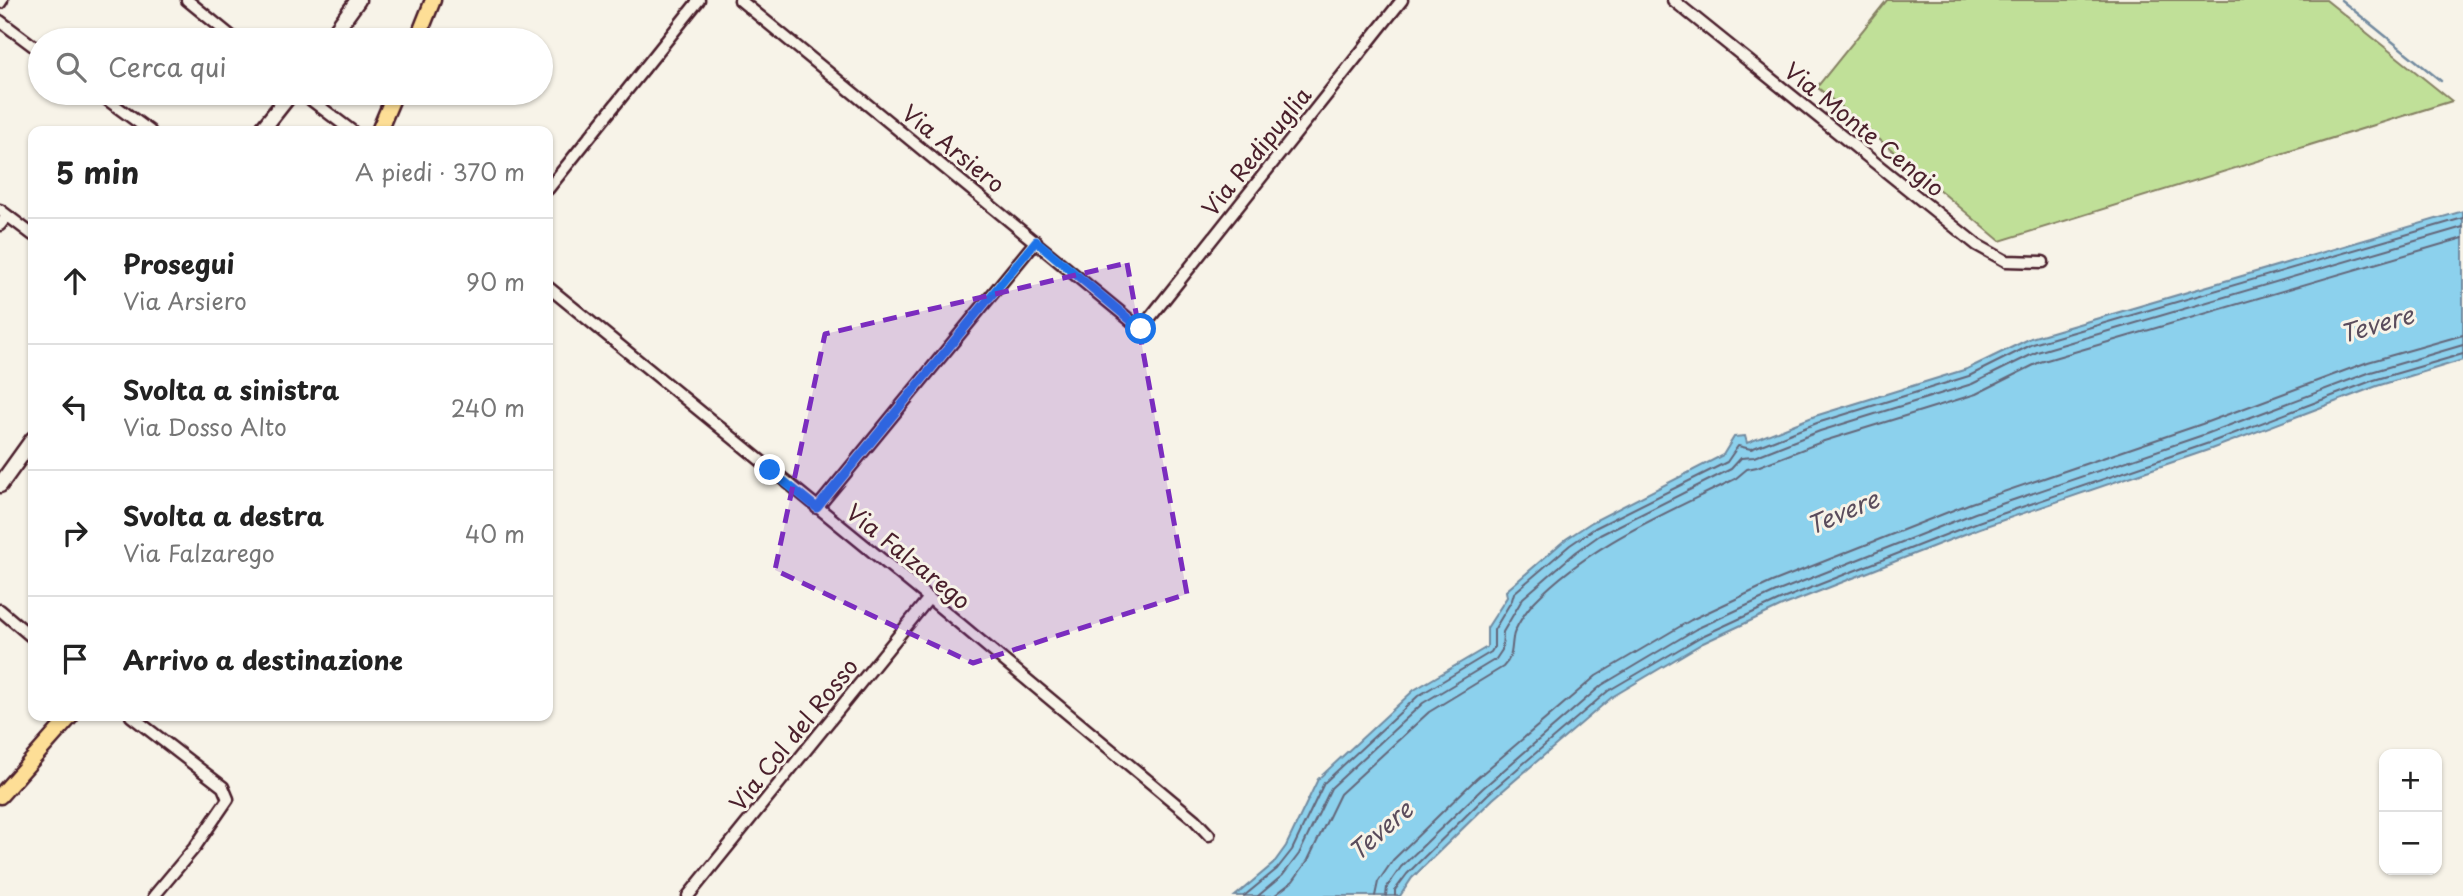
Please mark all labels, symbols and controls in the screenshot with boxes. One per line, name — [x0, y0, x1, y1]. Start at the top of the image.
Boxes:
search box — [28, 28, 553, 105]
text: Cerca qui — [108, 47, 227, 86]
icon: search — [52, 48, 90, 86]
street label: Via Monte Cengio — [1777, 53, 1953, 205]
street label: Via Redipuglia — [1192, 79, 1319, 224]
street label: Via Arsiero — [895, 95, 1013, 200]
text: 5 min — [56, 149, 139, 194]
text: A piedi · 370 m — [355, 154, 525, 189]
text: Prosegui — [123, 244, 235, 283]
icon: ahead — [56, 262, 94, 300]
text: 90 m — [466, 264, 525, 299]
text: Via Arsiero — [123, 283, 247, 318]
water label: Tevere — [2335, 295, 2418, 351]
route start — [1125, 313, 1156, 344]
text: Svolta a sinistra — [123, 370, 339, 409]
icon: left — [56, 388, 94, 426]
text: 240 m — [451, 390, 525, 425]
text: Via Dosso Alto — [123, 409, 287, 444]
route end — [754, 454, 785, 485]
water label: Tevere — [1801, 480, 1885, 542]
street label: Via Falzarego — [839, 494, 979, 617]
text: Svolta a destra — [123, 496, 324, 535]
icon: right — [56, 514, 94, 552]
text: 40 m — [465, 516, 525, 551]
text: Via Falzarego — [123, 535, 275, 570]
icon: arrive — [56, 640, 94, 678]
text: Arrivo a destinazione — [123, 640, 403, 679]
street label: Via Col del Rosso — [720, 650, 866, 818]
map controls — [2379, 749, 2442, 875]
button: + — [2379, 749, 2442, 812]
water label: Tevere — [1340, 791, 1421, 868]
button: − — [2379, 812, 2442, 875]

